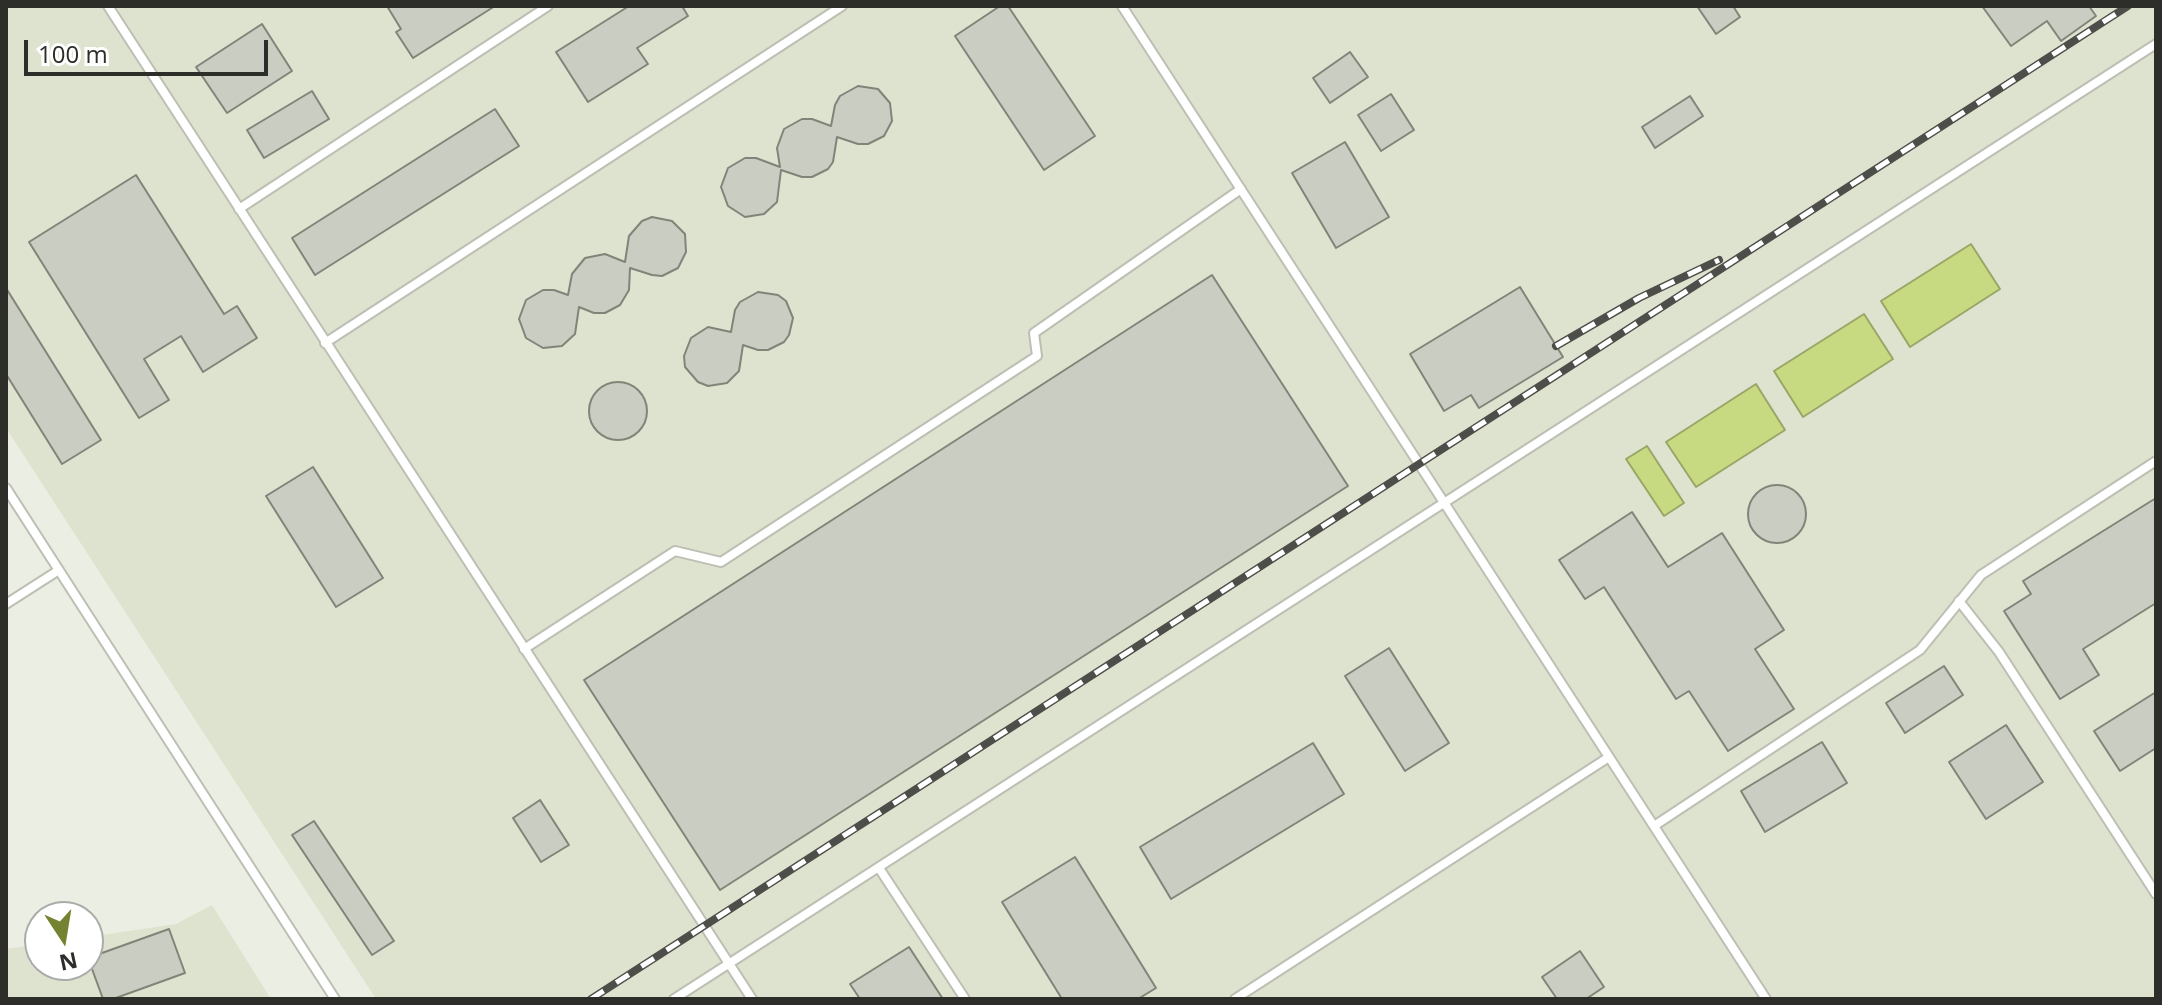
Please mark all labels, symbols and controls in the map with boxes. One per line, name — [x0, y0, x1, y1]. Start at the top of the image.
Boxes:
scale bar — [28, 24, 272, 74]
text: 100 m — [38, 37, 108, 70]
north arrow — [24, 901, 104, 981]
text: N — [57, 946, 80, 979]

